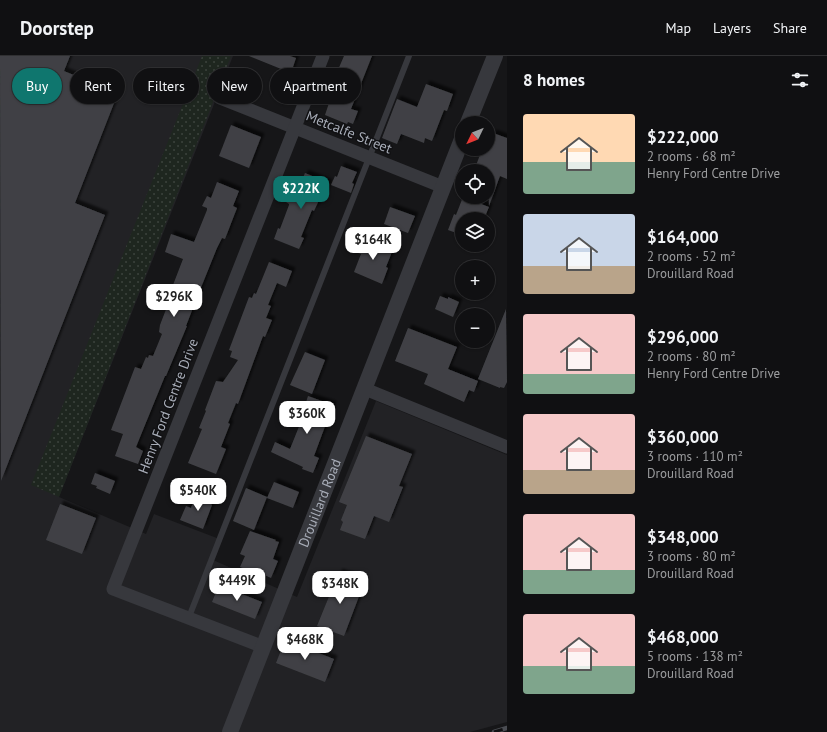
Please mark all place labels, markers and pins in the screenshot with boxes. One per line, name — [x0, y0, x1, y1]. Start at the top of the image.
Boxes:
pin: $222K — [273, 176, 329, 210]
pin: $164K — [345, 227, 401, 261]
pin: $296K — [146, 284, 202, 318]
pin: $360K — [279, 401, 335, 435]
pin: $540K — [170, 478, 226, 512]
pin: $449K — [209, 568, 265, 602]
pin: $348K — [312, 571, 368, 605]
pin: $468K — [277, 627, 333, 661]

